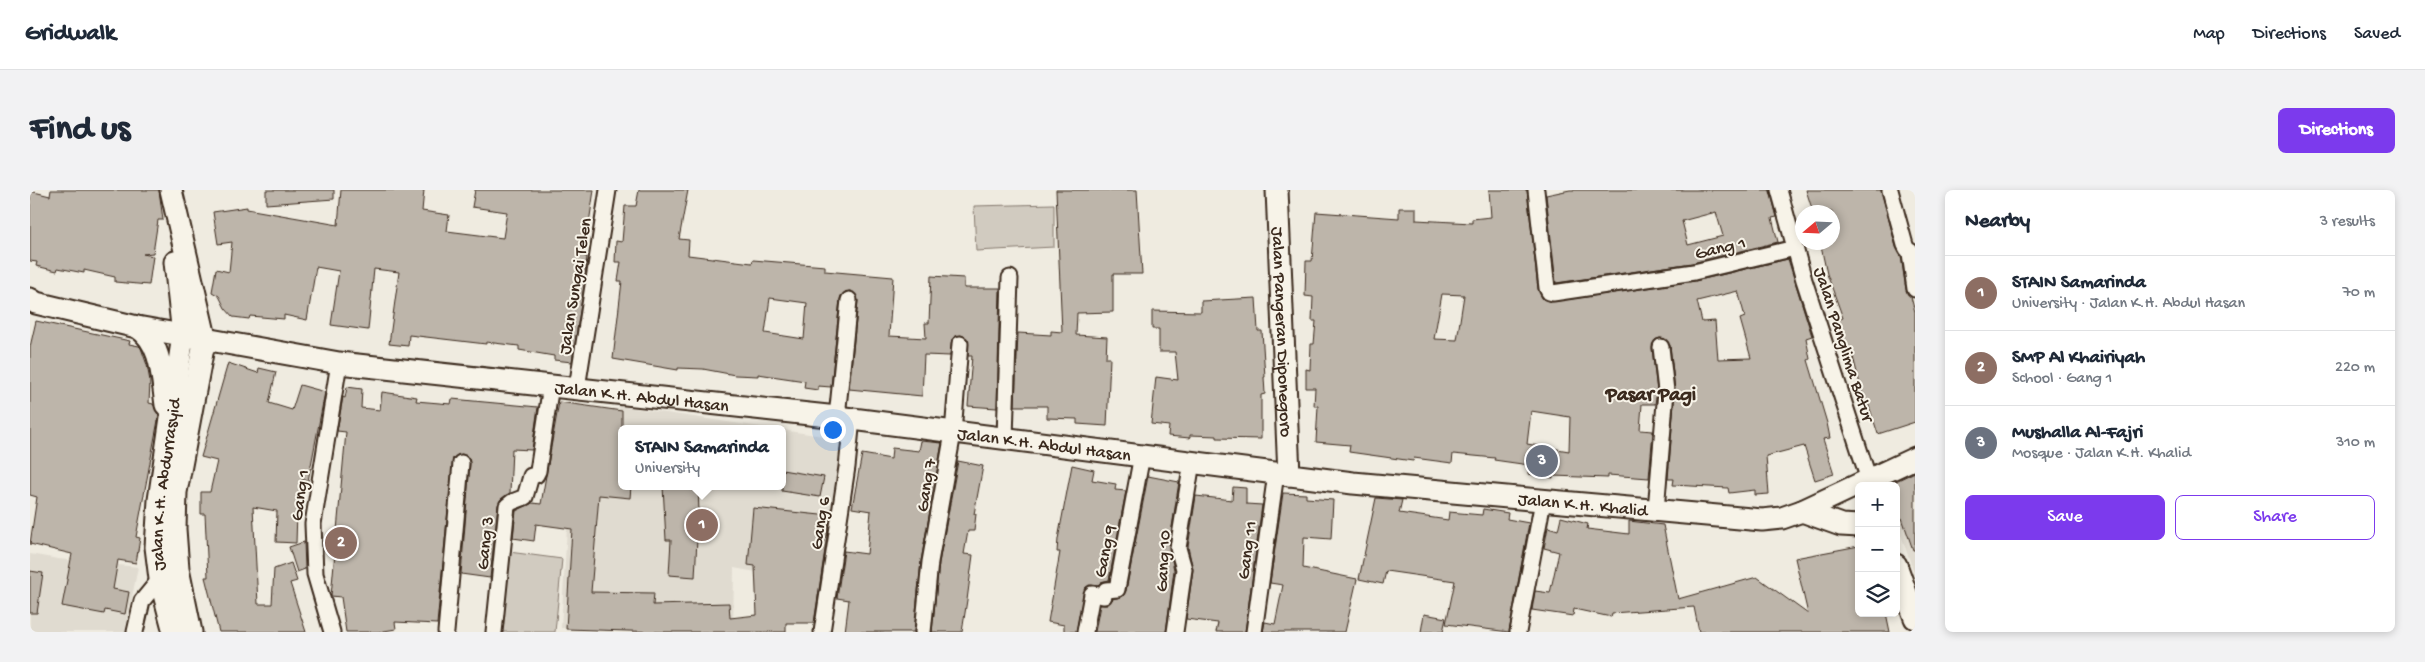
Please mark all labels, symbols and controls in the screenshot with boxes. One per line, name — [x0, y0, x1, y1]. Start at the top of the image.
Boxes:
text: Gridwalk — [25, 20, 116, 49]
text: Map — [2193, 24, 2225, 45]
text: Directions — [2253, 24, 2326, 45]
text: Saved — [2354, 24, 2400, 45]
button: Directions — [2278, 108, 2395, 153]
text: Find us — [30, 110, 130, 151]
north arrow — [1795, 205, 1840, 250]
text: Nearby — [1965, 210, 2030, 235]
text: 3 results — [2320, 213, 2375, 232]
street label: Jalan Sungai Telen — [555, 216, 598, 356]
street label: Jalan Pangeran Diponegoro — [1266, 226, 1295, 438]
street label: Gang 1 — [1693, 233, 1748, 265]
street label: Jalan Panglima Batur — [1808, 265, 1878, 426]
text: STAIN Samarinda — [2012, 272, 2146, 295]
text: 1 — [1978, 284, 1984, 303]
text: 70 m — [2342, 284, 2375, 303]
text: University · Jalan K.H. Abdul Hasan — [2012, 295, 2245, 314]
text: SMP Al Khairiyah — [2012, 347, 2145, 370]
text: 2 — [1977, 359, 1985, 378]
text: 220 m — [2335, 359, 2375, 378]
text: School · Gang 1 — [2012, 370, 2112, 389]
street label: Jalan K.H. Abdul Hasan — [554, 378, 730, 418]
district label: Pasar Pagi — [1605, 385, 1696, 408]
street label: Jalan K.H. Abdurrasyid — [148, 396, 187, 572]
your location — [820, 417, 846, 443]
text: Mushalla Al-Fajri — [2012, 422, 2143, 445]
street label: Jalan K.H. Abdul Hasan — [956, 424, 1132, 468]
popup — [618, 425, 786, 490]
text: 3 — [1977, 434, 1985, 453]
text: 310 m — [2336, 434, 2375, 453]
text: STAIN Samarinda — [635, 437, 769, 460]
pin: 3 — [1526, 442, 1558, 480]
text: Mosque · Jalan K.H. Khalid — [2012, 445, 2191, 464]
street label: Gang 7 — [913, 457, 942, 514]
text: University — [635, 460, 700, 479]
street label: Gang 1 — [287, 468, 315, 522]
map controls — [1855, 482, 1900, 617]
button: + — [1855, 482, 1900, 527]
street label: Jalan K.H. Khalid — [1517, 490, 1650, 523]
street label: Gang 6 — [807, 494, 836, 551]
button: Save — [1965, 495, 2165, 540]
button: Share — [2175, 495, 2375, 540]
pin: 1 — [686, 506, 718, 544]
street label: Gang 3 — [473, 515, 500, 571]
street label: Gang 11 — [1234, 520, 1263, 581]
street label: Gang 9 — [1091, 523, 1122, 580]
pin: 2 — [325, 524, 357, 562]
button: − — [1855, 527, 1900, 572]
street label: Gang 10 — [1152, 530, 1177, 593]
button: layers — [1855, 572, 1900, 617]

